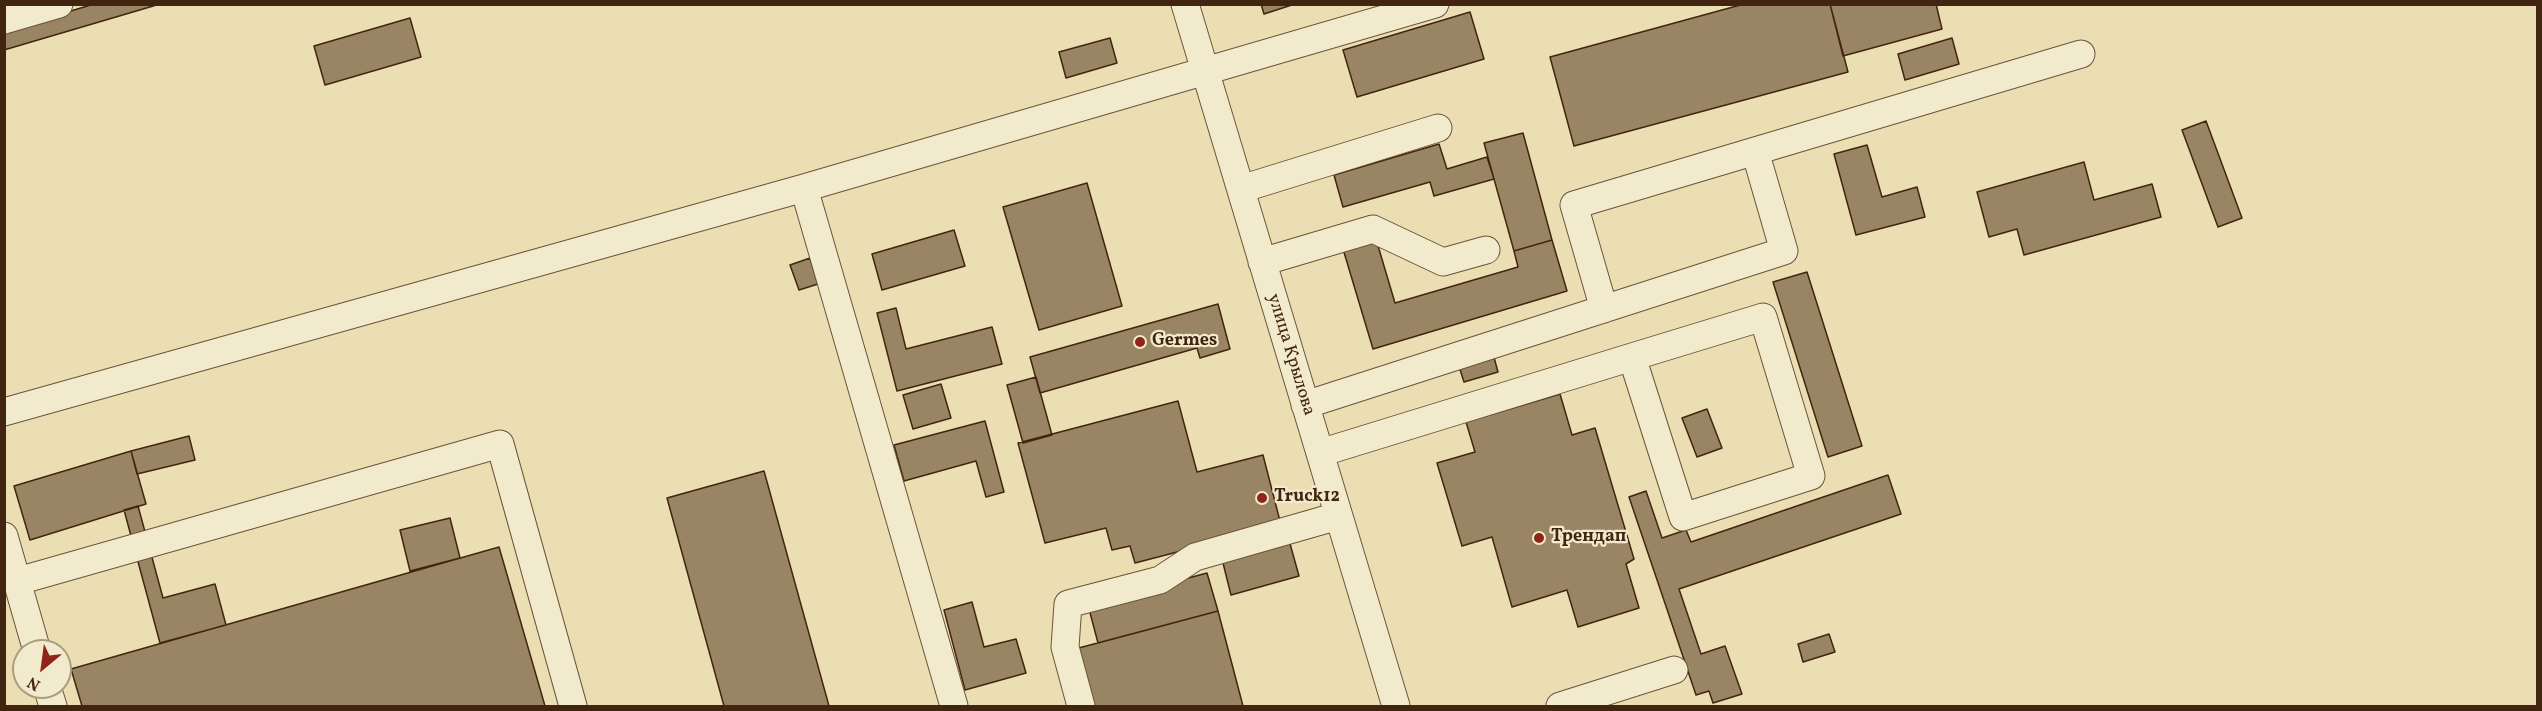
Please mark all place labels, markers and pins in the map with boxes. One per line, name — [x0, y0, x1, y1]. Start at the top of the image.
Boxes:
place label: Germes — [1152, 331, 1217, 353]
marker: Germes — [1133, 335, 1147, 349]
place label: Truck12 — [1274, 487, 1340, 509]
marker: Truck12 — [1255, 491, 1269, 505]
place label: Трендап — [1551, 527, 1626, 549]
marker: Трендап — [1532, 531, 1546, 545]

